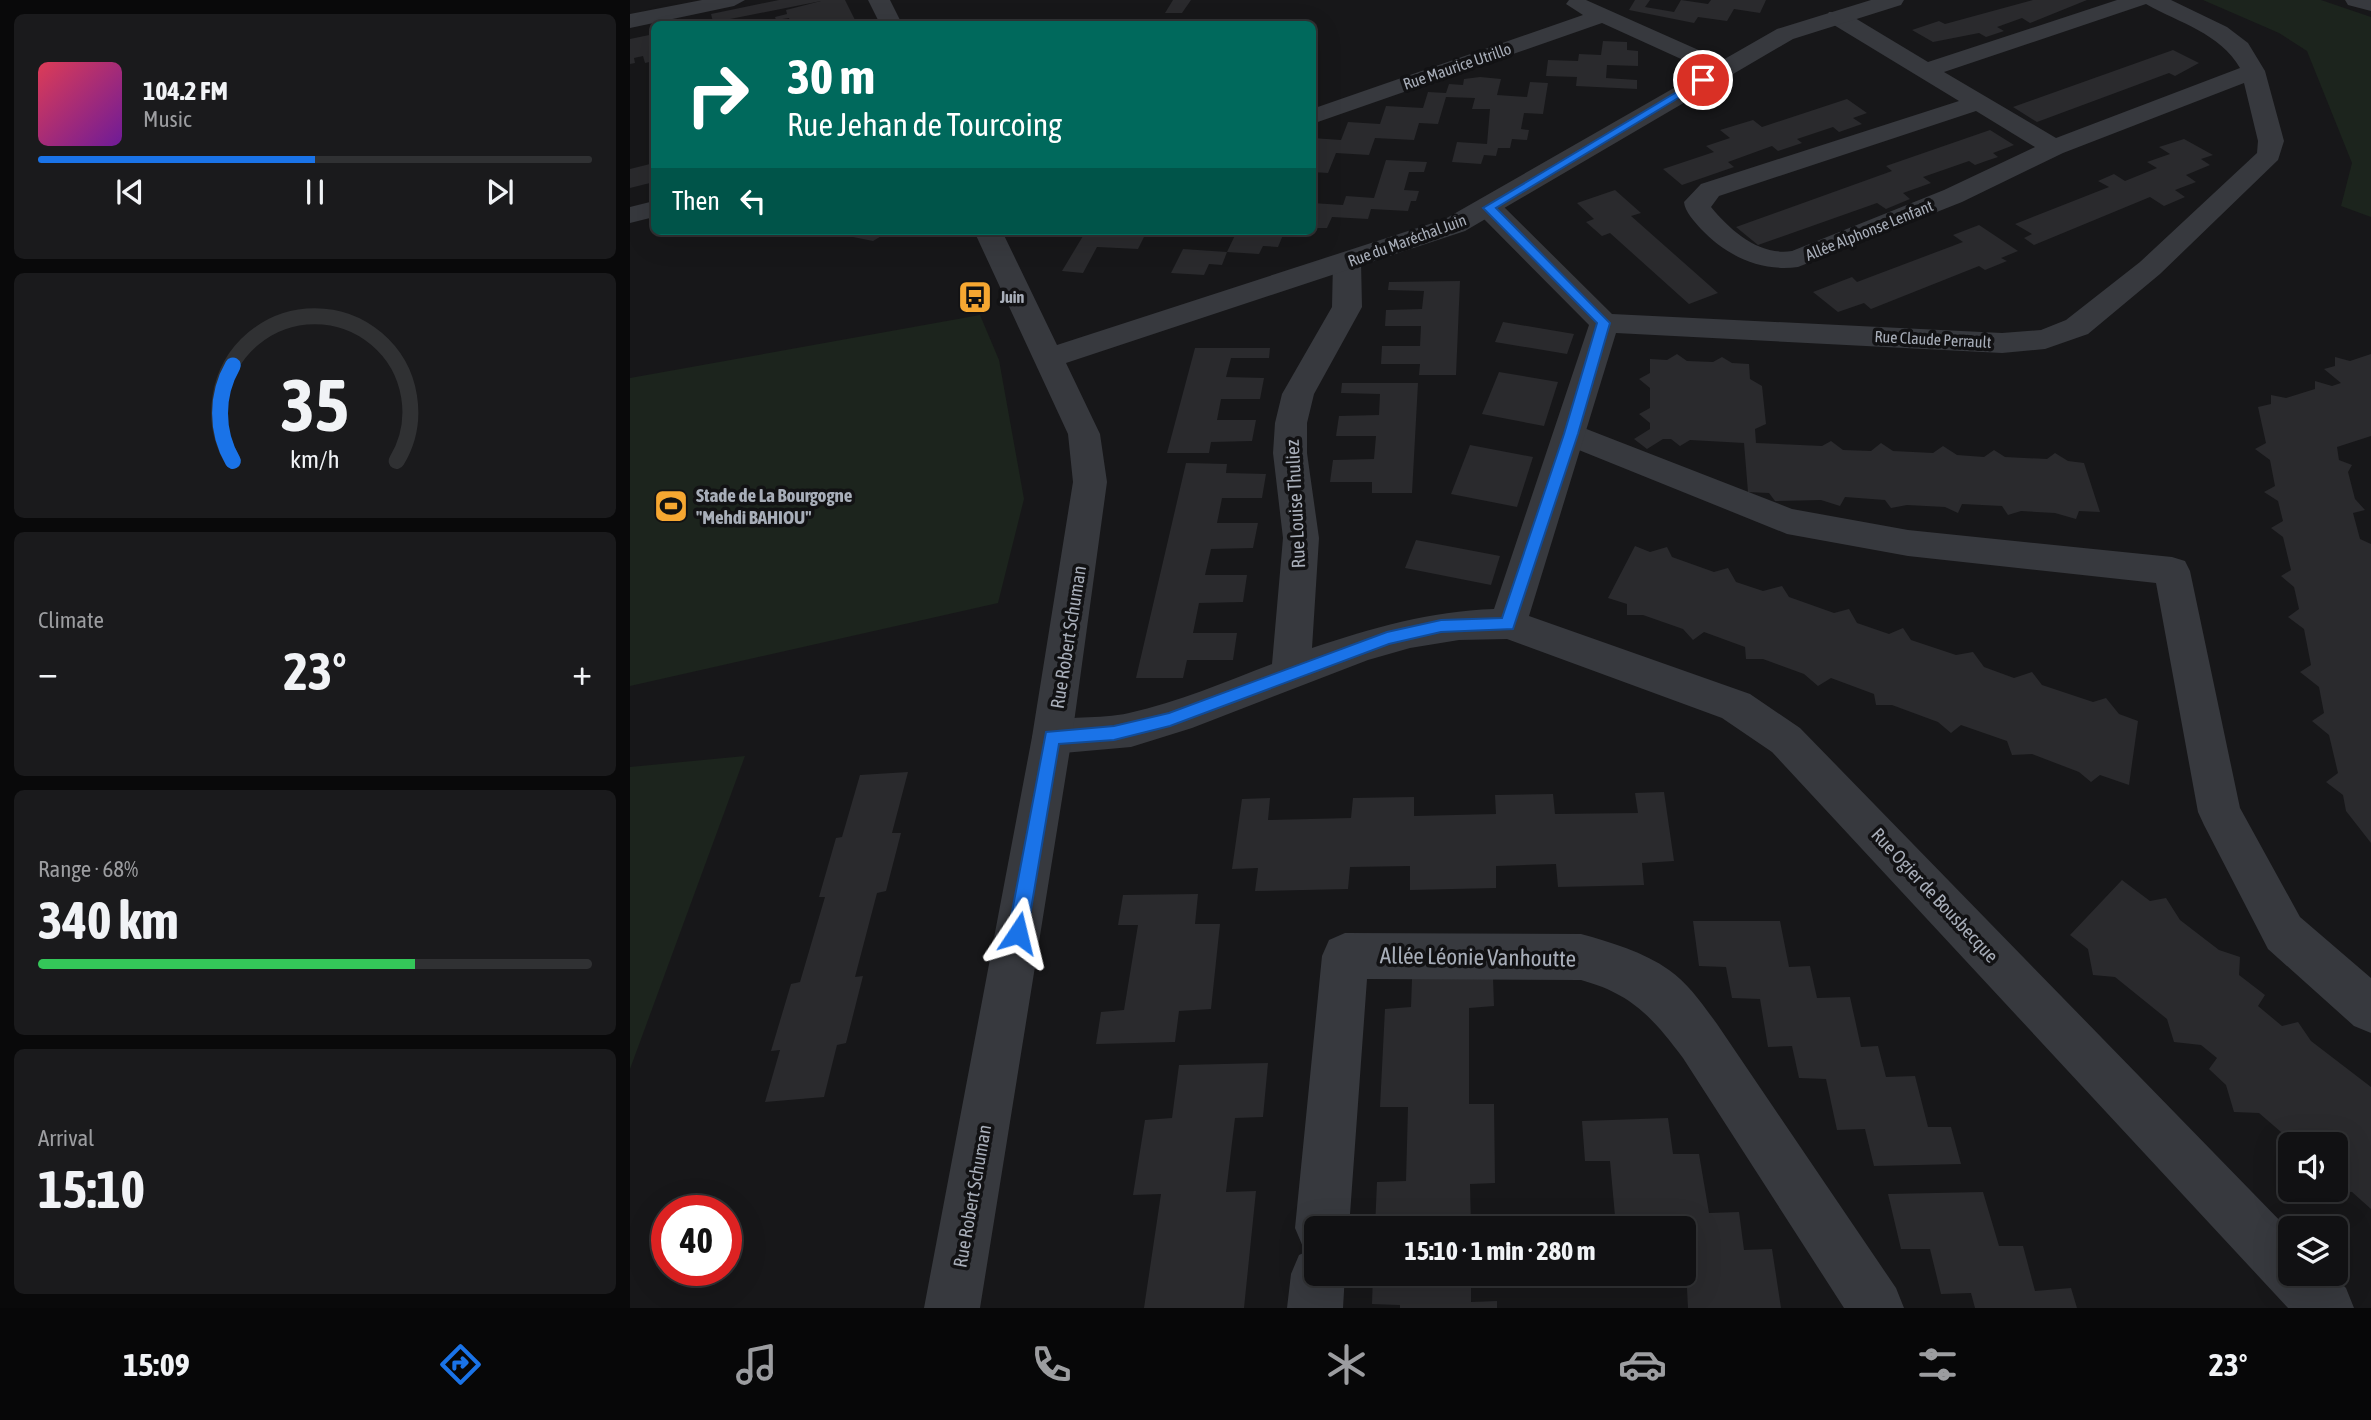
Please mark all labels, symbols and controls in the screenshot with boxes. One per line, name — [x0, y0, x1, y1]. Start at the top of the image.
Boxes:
street label: Rue Maurice Utrillo — [1401, 39, 1513, 93]
text: 30 m — [787, 48, 875, 104]
icon: right — [672, 49, 763, 140]
pin — [1673, 50, 1733, 110]
icon: arrive — [1684, 61, 1722, 99]
text: 104.2 FM — [143, 76, 228, 106]
text: Music — [143, 106, 191, 132]
text: Rue Jehan de Tourcoing — [787, 106, 1062, 143]
icon: previous — [111, 173, 149, 211]
icon: pause — [296, 173, 334, 211]
icon: next — [481, 173, 519, 211]
icon: left — [734, 182, 772, 220]
text: Then — [672, 186, 720, 216]
street label: Allée Alphonse Lenfant — [1803, 196, 1936, 265]
street label: Rue du Maréchal Juin — [1345, 210, 1469, 270]
bus stop icon: Juin — [956, 278, 994, 316]
place label: Juin — [999, 288, 1025, 306]
street label: Rue Claude Perrault — [1874, 327, 1992, 351]
text: 35 — [281, 364, 349, 447]
street label: Rue Louise Thuliez — [1281, 439, 1309, 569]
text: km/h — [290, 445, 340, 473]
place label: Stade de La Bourgogne "Mehdi BAHIOU" — [696, 484, 853, 528]
sports icon: Stade de La Bourgogne "Mehdi BAHIOU" — [652, 487, 690, 525]
street label: Rue Robert Schuman — [1046, 564, 1090, 710]
text: Climate — [38, 607, 104, 633]
text: 23° — [283, 641, 347, 701]
text: − — [38, 650, 58, 693]
text: + — [572, 650, 592, 693]
street label: Rue Ogier de Bousbecque — [1867, 823, 2003, 967]
text: Range · 68% — [38, 856, 138, 882]
text: 340 km — [38, 890, 179, 950]
position arrow — [981, 896, 1055, 970]
street label: Allée Léonie Vanhoutte — [1380, 942, 1576, 972]
street label: Rue Robert Schuman — [949, 1123, 995, 1269]
text: Arrival — [38, 1125, 94, 1151]
map controls — [2278, 1132, 2348, 1286]
button: sound — [2278, 1132, 2348, 1202]
text: 15:10 — [38, 1159, 145, 1219]
speed limit sign: 40 — [651, 1195, 742, 1286]
button: layers — [2278, 1216, 2348, 1286]
text: 15:10 · 1 min · 280 m — [1405, 1236, 1595, 1266]
icon: directions — [436, 1340, 485, 1389]
icon: music — [732, 1340, 781, 1389]
icon: phone — [1027, 1340, 1076, 1389]
icon: climate — [1322, 1340, 1371, 1389]
icon: car — [1618, 1340, 1667, 1389]
icon: filters — [1913, 1340, 1962, 1389]
text: 15:09 — [123, 1346, 190, 1383]
text: 23° — [2209, 1346, 2248, 1383]

